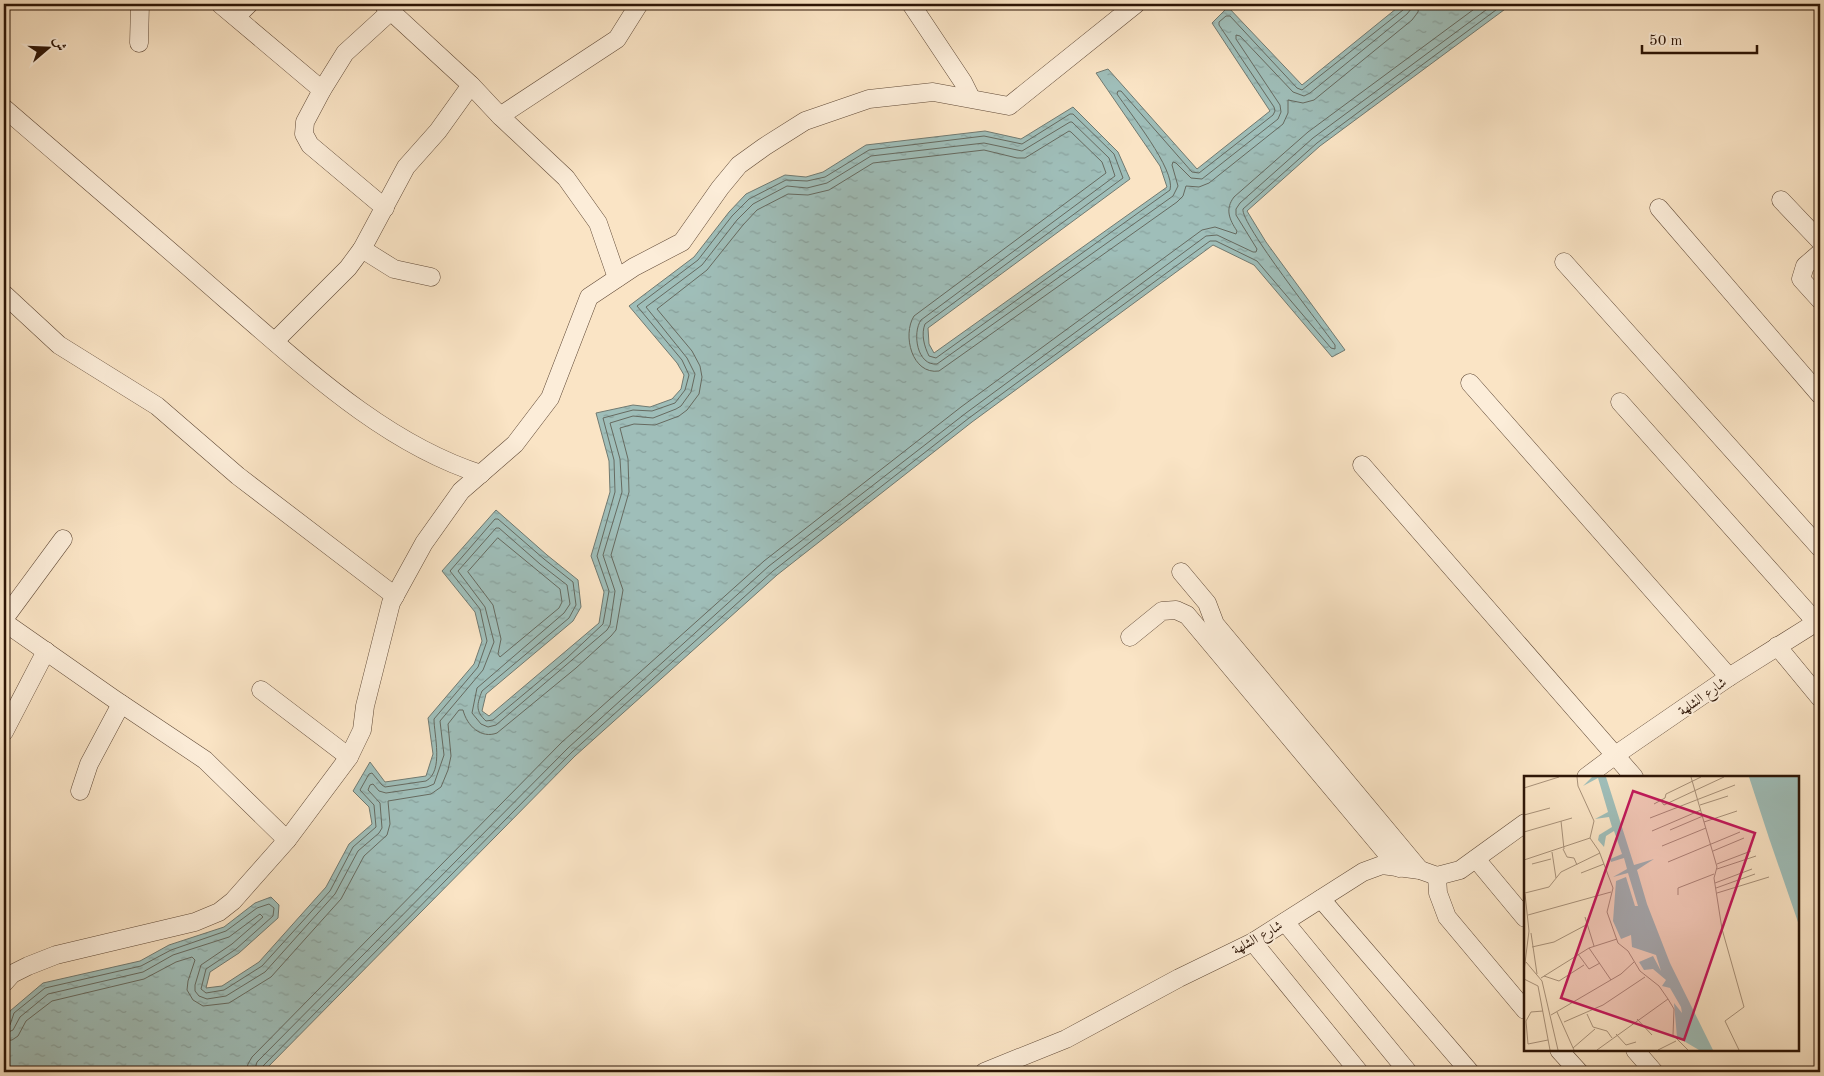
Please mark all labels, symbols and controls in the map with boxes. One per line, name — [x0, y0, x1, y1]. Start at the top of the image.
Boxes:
north arrow — [22, 22, 72, 72]
scale bar — [1642, 22, 1756, 54]
text: 50 m — [1649, 34, 1683, 49]
text: ش — [50, 35, 68, 53]
street label: شارع الشلهة — [1676, 675, 1732, 722]
inset map — [1524, 776, 1799, 1051]
street label: شارع الشلهة — [1230, 918, 1287, 961]

